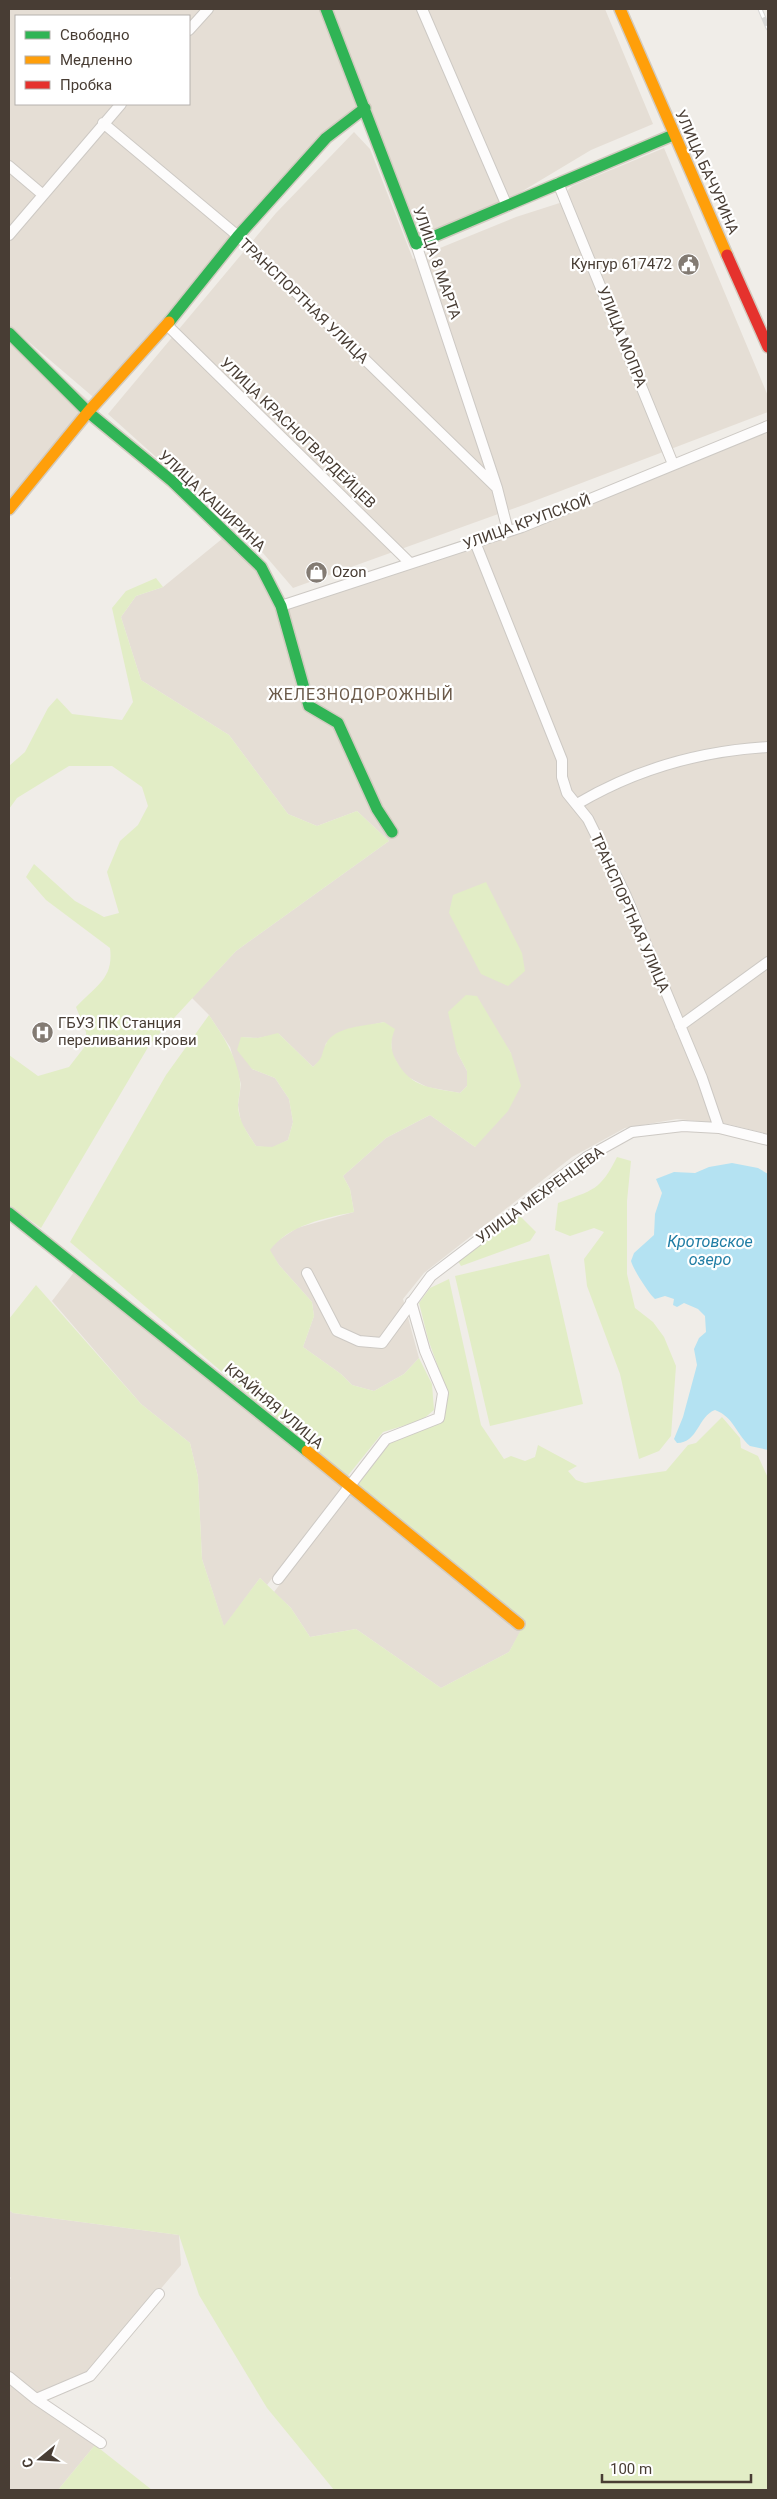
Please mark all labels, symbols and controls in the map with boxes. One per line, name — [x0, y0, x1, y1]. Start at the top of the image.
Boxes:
legend — [15, 15, 190, 105]
text: Свободно — [60, 26, 129, 44]
text: Медленно — [60, 51, 133, 69]
text: Пробка — [60, 76, 112, 94]
street label: УЛИЦА БАЧУРИНА — [671, 107, 743, 237]
street label: УЛИЦА 8 МАРТА — [409, 204, 465, 322]
street label: ТРАНСПОРТНАЯ УЛИЦА — [236, 235, 372, 367]
public building icon: Кунгур 617472 — [676, 252, 700, 276]
place label: Кунгур 617472 — [571, 255, 672, 273]
street label: УЛИЦА МОПРА — [594, 284, 651, 390]
street label: УЛИЦА КРАСНОГВАРДЕЙЦЕВ — [217, 354, 379, 512]
street label: УЛИЦА КАШИРИНА — [155, 447, 269, 555]
street label: УЛИЦА КРУПСКОЙ — [461, 491, 593, 553]
shop icon: Ozon — [304, 560, 328, 584]
place label: Ozon — [332, 563, 366, 581]
district label: ЖЕЛЕЗНОДОРОЖНЫЙ — [268, 685, 454, 704]
street label: ТРАНСПОРТНАЯ УЛИЦА — [587, 831, 673, 996]
place label: ГБУЗ ПК Станция переливания крови — [58, 1014, 197, 1049]
hospital icon: ГБУЗ ПК Станция переливания крови — [30, 1020, 54, 1044]
street label: УЛИЦА МЕХРЕНЦЕВА — [473, 1143, 607, 1247]
water label: Кротовское озеро — [667, 1232, 753, 1269]
street label: КРАЙНЯЯ УЛИЦА — [221, 1359, 327, 1453]
north arrow — [15, 2434, 65, 2484]
scale bar — [602, 2452, 751, 2484]
text: С — [19, 2456, 37, 2470]
text: 100 m — [610, 2460, 652, 2478]

